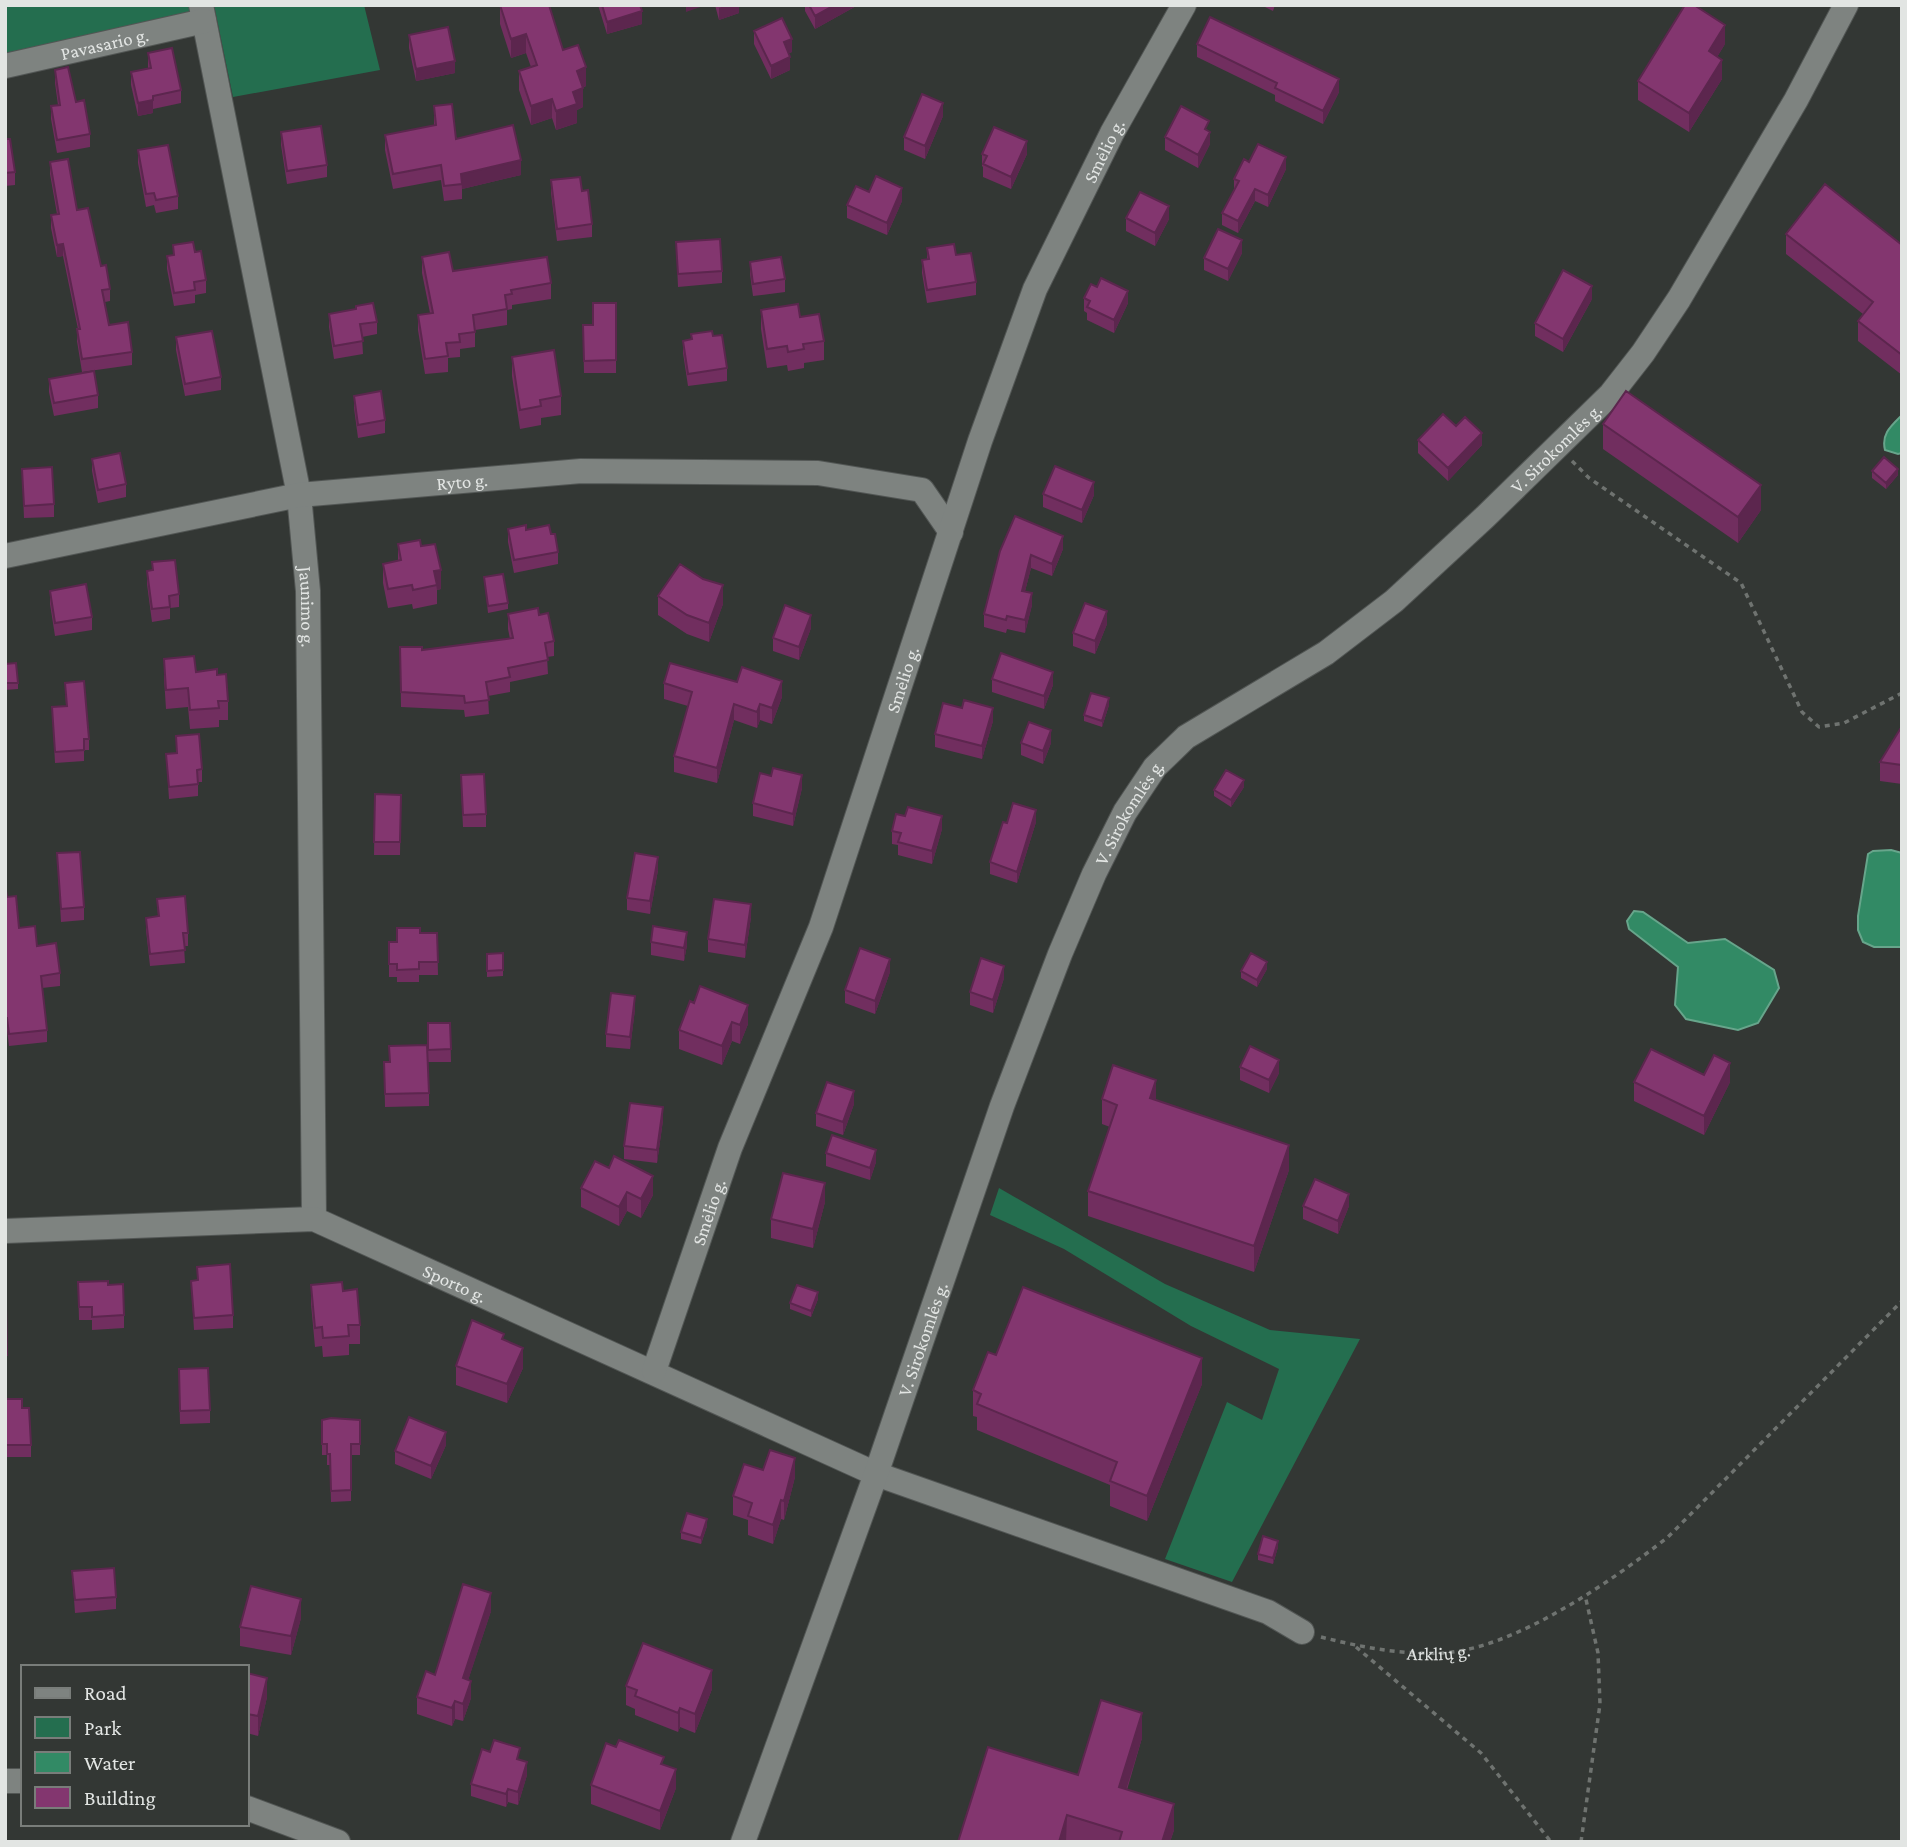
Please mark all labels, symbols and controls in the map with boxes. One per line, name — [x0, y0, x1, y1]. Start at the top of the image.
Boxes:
street label: Pavasario g. — [58, 23, 151, 64]
street label: Smėlio g. — [1079, 115, 1128, 186]
street label: V. Sirokomlės g. — [1506, 399, 1606, 497]
street label: Ryto g. — [436, 468, 489, 494]
street label: Jaunimo g. — [295, 563, 319, 648]
street label: Smėlio g. — [881, 644, 923, 715]
street label: V. Sirokomlės g. — [1090, 754, 1168, 868]
street label: Smėlio g. — [687, 1176, 729, 1248]
street label: Sporto g. — [420, 1259, 490, 1306]
street label: V. Sirokomlės g. — [893, 1279, 951, 1399]
street label: Arklių g. — [1406, 1639, 1472, 1664]
legend — [21, 1665, 248, 1826]
text: Road — [84, 1681, 127, 1705]
text: Park — [84, 1716, 121, 1740]
text: Water — [84, 1751, 136, 1775]
text: Building — [84, 1786, 156, 1810]

